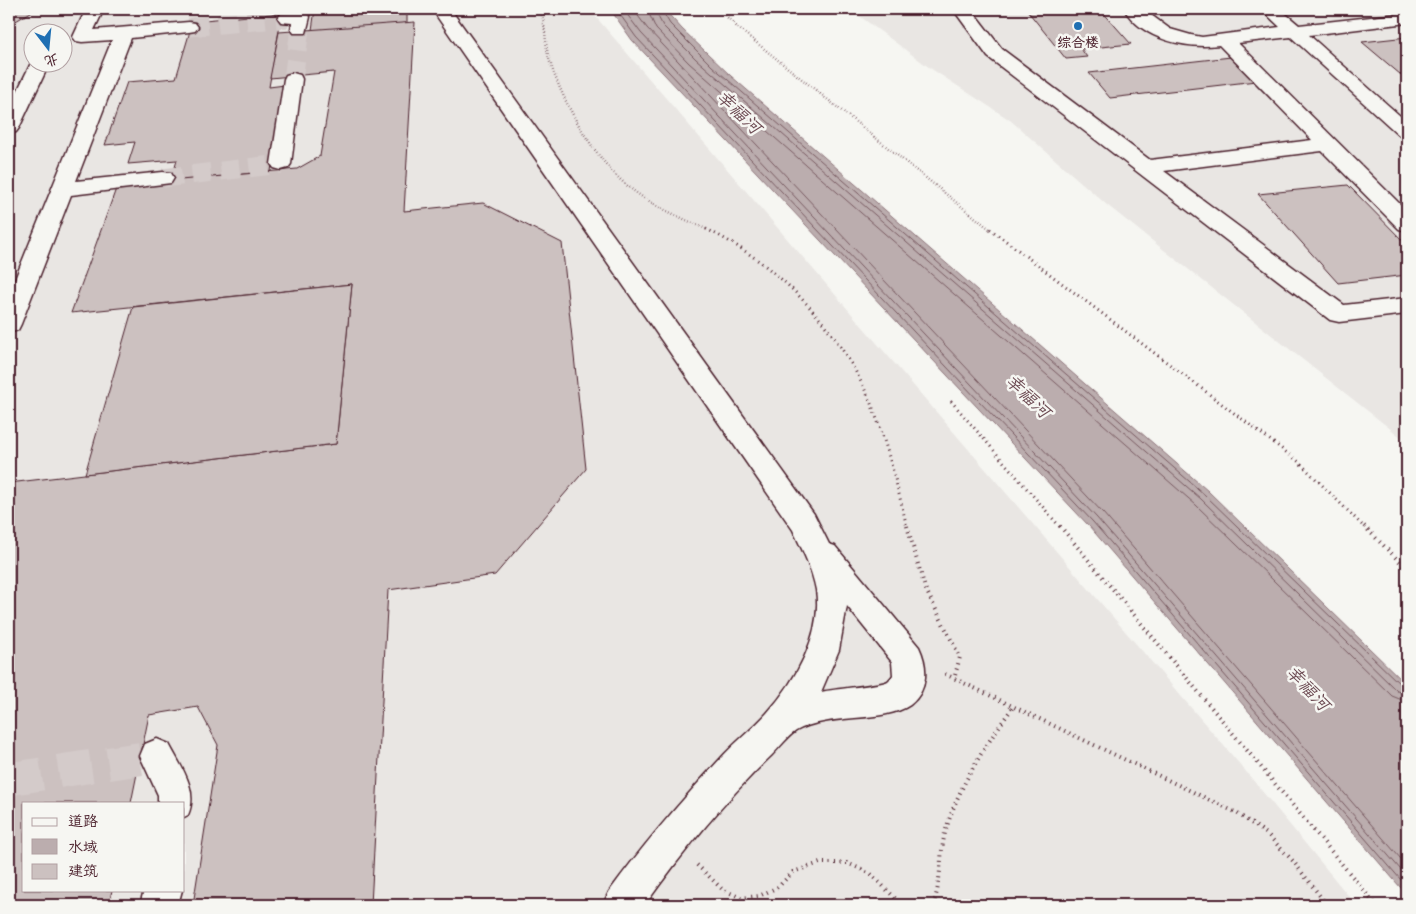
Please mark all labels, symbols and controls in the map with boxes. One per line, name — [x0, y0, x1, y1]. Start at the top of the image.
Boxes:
marker: 综合楼 — [1072, 20, 1084, 32]
north arrow — [22, 22, 72, 72]
place label: 综合楼 — [1057, 30, 1099, 55]
text: 北 — [41, 46, 62, 74]
water label: 幸福河 — [708, 82, 772, 144]
water label: 幸福河 — [997, 366, 1061, 428]
water label: 幸福河 — [1278, 657, 1340, 721]
legend — [22, 802, 185, 892]
text: 道路 — [68, 808, 98, 834]
text: 水域 — [68, 834, 98, 860]
text: 建筑 — [68, 858, 98, 884]

